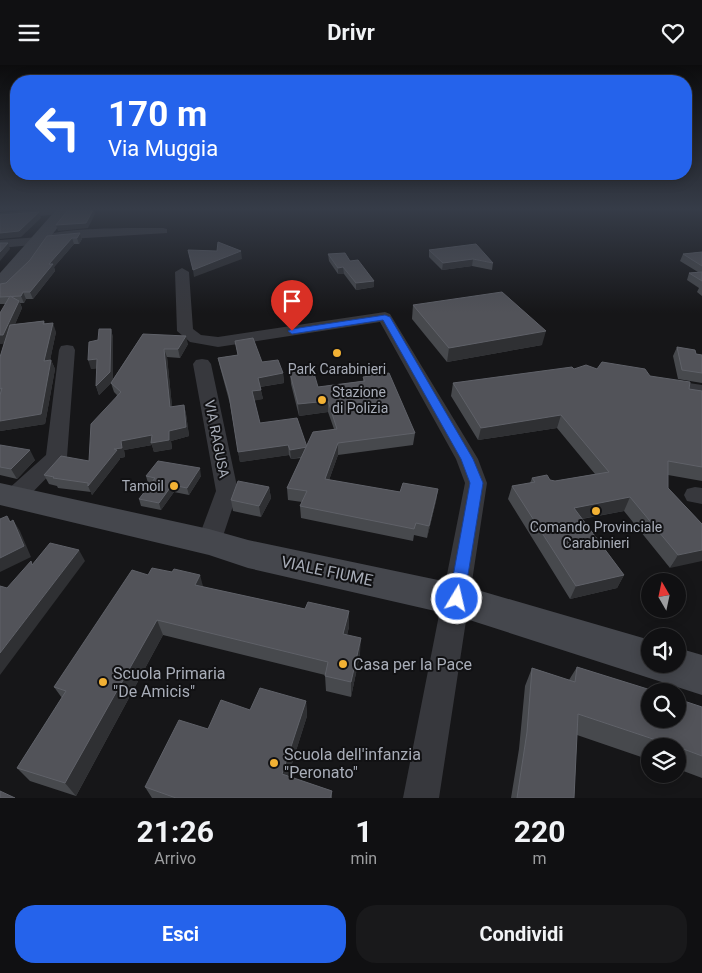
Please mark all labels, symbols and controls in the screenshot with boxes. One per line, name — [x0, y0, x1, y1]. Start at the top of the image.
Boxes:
icon: menu — [15, 19, 43, 47]
icon: heart — [659, 19, 687, 47]
text: Drivr — [327, 20, 375, 45]
text: 170 m — [108, 94, 207, 135]
icon: left — [25, 95, 90, 160]
text: Via Muggia — [108, 136, 218, 161]
pin — [271, 280, 313, 331]
icon: arrive — [278, 287, 306, 315]
marker: Park Carabinieri — [331, 347, 343, 359]
place label: Park Carabinieri — [288, 361, 386, 377]
place label: Stazione di Polizia — [332, 384, 388, 416]
marker: Stazione di Polizia — [316, 394, 328, 406]
street label: VIA RAGUSA — [202, 399, 232, 479]
place label: Tamoil — [122, 478, 164, 494]
marker: Tamoil — [168, 480, 180, 492]
marker: Comando Provinciale Carabinieri — [590, 505, 602, 517]
place label: Comando Provinciale Carabinieri — [530, 519, 662, 551]
street label: VIALE FIUME — [279, 552, 375, 590]
position arrow — [430, 572, 482, 624]
north arrow — [641, 573, 686, 617]
map controls — [641, 573, 686, 783]
button: sound — [641, 628, 686, 673]
place label: Casa per la Pace — [353, 655, 472, 674]
marker: Casa per la Pace — [337, 658, 349, 670]
place label: Scuola Primaria "De Amicis" — [113, 664, 226, 701]
marker: Scuola Primaria "De Amicis" — [97, 676, 109, 688]
button: search — [641, 683, 686, 728]
button: layers — [641, 738, 686, 783]
place label: Scuola dell'infanzia "Peronato" — [284, 745, 421, 782]
marker: Scuola dell'infanzia "Peronato" — [268, 757, 280, 769]
text: 21:26 — [137, 814, 214, 849]
text: 1 — [355, 814, 372, 849]
text: 220 — [514, 814, 565, 849]
text: Arrivo — [154, 849, 196, 868]
text: min — [350, 849, 377, 868]
text: m — [533, 849, 547, 868]
button: Esci — [15, 905, 346, 963]
button: Condividi — [356, 905, 687, 963]

